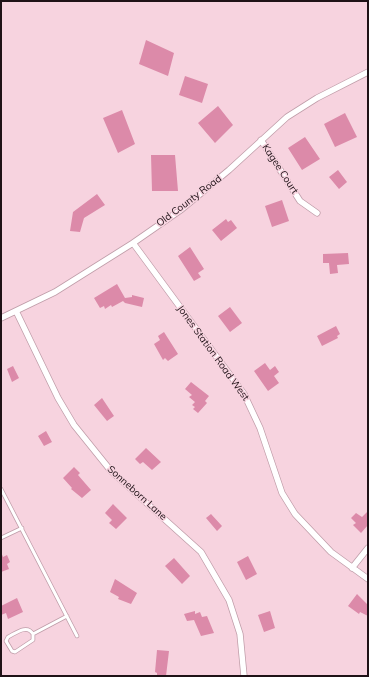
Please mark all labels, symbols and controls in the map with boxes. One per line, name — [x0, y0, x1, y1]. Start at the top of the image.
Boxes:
street label: Kagee Court — [259, 142, 301, 196]
street label: Old County Road — [154, 173, 224, 229]
street label: Jones Station Road West — [174, 303, 252, 403]
street label: Sonneborn Lane — [105, 463, 169, 523]

